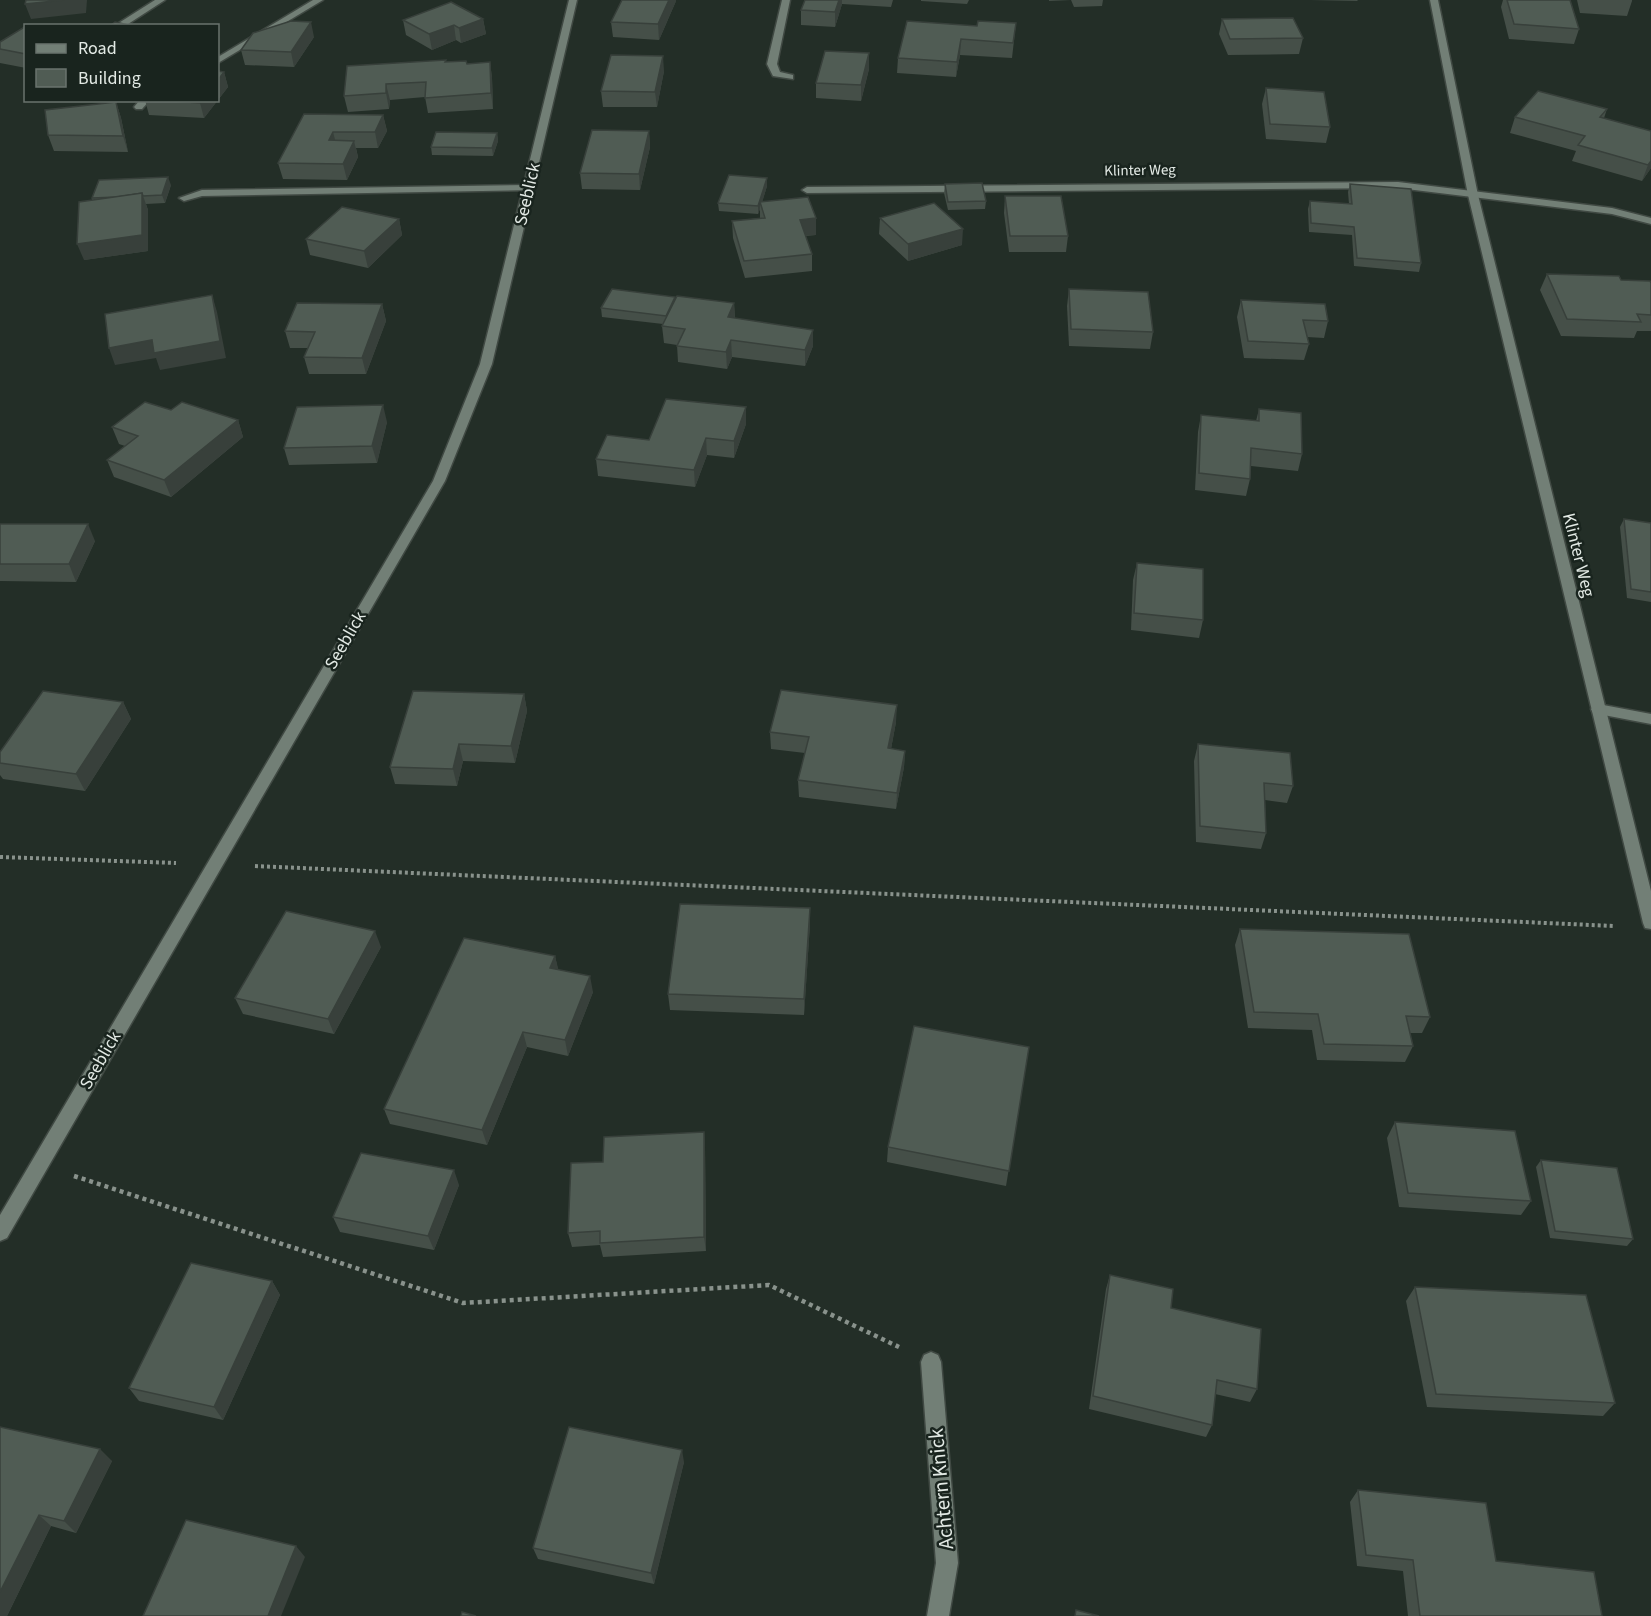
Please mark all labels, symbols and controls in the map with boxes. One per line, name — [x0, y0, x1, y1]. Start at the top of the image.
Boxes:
legend — [24, 24, 219, 102]
text: Road — [78, 36, 117, 61]
text: Building — [78, 66, 141, 91]
street label: Klinter Weg — [1104, 159, 1176, 182]
street label: Seeblick — [508, 160, 547, 228]
street label: Klinter Weg — [1556, 510, 1601, 600]
street label: Seeblick — [319, 606, 372, 674]
street label: Seeblick — [74, 1026, 127, 1094]
street label: Achtern Knick — [921, 1427, 961, 1551]

